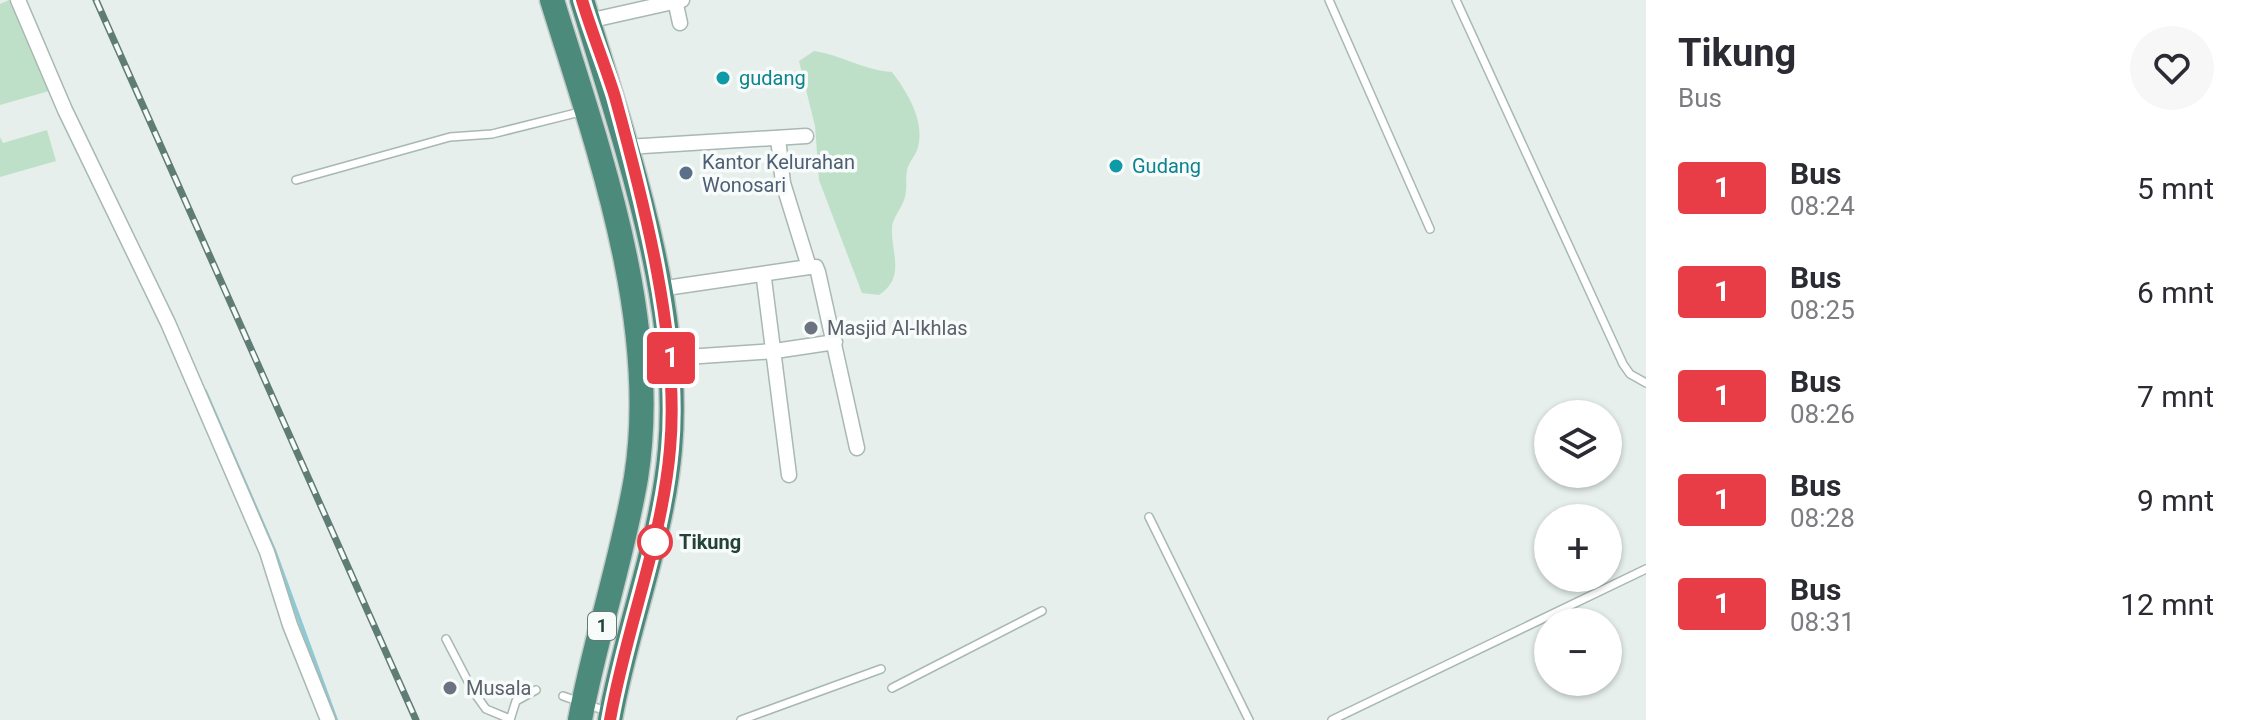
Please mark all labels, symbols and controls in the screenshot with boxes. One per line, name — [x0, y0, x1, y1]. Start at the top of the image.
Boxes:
button: heart — [2130, 26, 2214, 110]
text: Tikung — [1678, 31, 1796, 75]
place label: gudang — [739, 66, 806, 90]
marker: gudang — [714, 69, 732, 87]
text: Bus — [1678, 83, 1722, 113]
place label: Kantor Kelurahan Wonosari — [702, 150, 855, 197]
place label: Gudang — [1132, 154, 1201, 178]
text: Bus — [1790, 156, 1841, 191]
marker: Gudang — [1107, 157, 1125, 175]
marker: Kantor Kelurahan Wonosari — [677, 164, 695, 182]
text: 1 — [1714, 171, 1730, 204]
text: 5 mnt — [2137, 171, 2214, 206]
text: 08:24 — [1790, 191, 1855, 221]
text: Bus — [1790, 260, 1841, 295]
text: 1 — [1714, 275, 1730, 308]
text: 6 mnt — [2137, 275, 2214, 310]
text: 08:25 — [1790, 295, 1855, 325]
place label: Masjid Al-Ikhlas — [827, 316, 968, 340]
marker: Masjid Al-Ikhlas — [802, 319, 820, 337]
line badge: 1 — [645, 332, 697, 384]
text: 1 — [663, 341, 679, 374]
text: Bus — [1790, 364, 1841, 399]
text: 1 — [1714, 379, 1730, 412]
text: 7 mnt — [2137, 379, 2214, 414]
text: 08:26 — [1790, 399, 1855, 429]
map controls — [1534, 400, 1622, 696]
button: layers — [1534, 400, 1622, 488]
text: Bus — [1790, 468, 1841, 503]
text: 1 — [1714, 483, 1730, 516]
text: 9 mnt — [2137, 483, 2214, 518]
text: 08:28 — [1790, 503, 1855, 533]
button: + — [1534, 504, 1622, 592]
marker: Tikung — [638, 525, 672, 559]
place label: Tikung — [679, 530, 741, 554]
text: Bus — [1790, 572, 1841, 607]
text: 1 — [1714, 587, 1730, 620]
text: 12 mnt — [2120, 587, 2214, 622]
text: 08:31 — [1790, 607, 1855, 637]
button: − — [1534, 608, 1622, 696]
road number: 1 — [588, 612, 616, 640]
place label: Musala — [466, 676, 531, 700]
marker: Musala — [441, 679, 459, 697]

